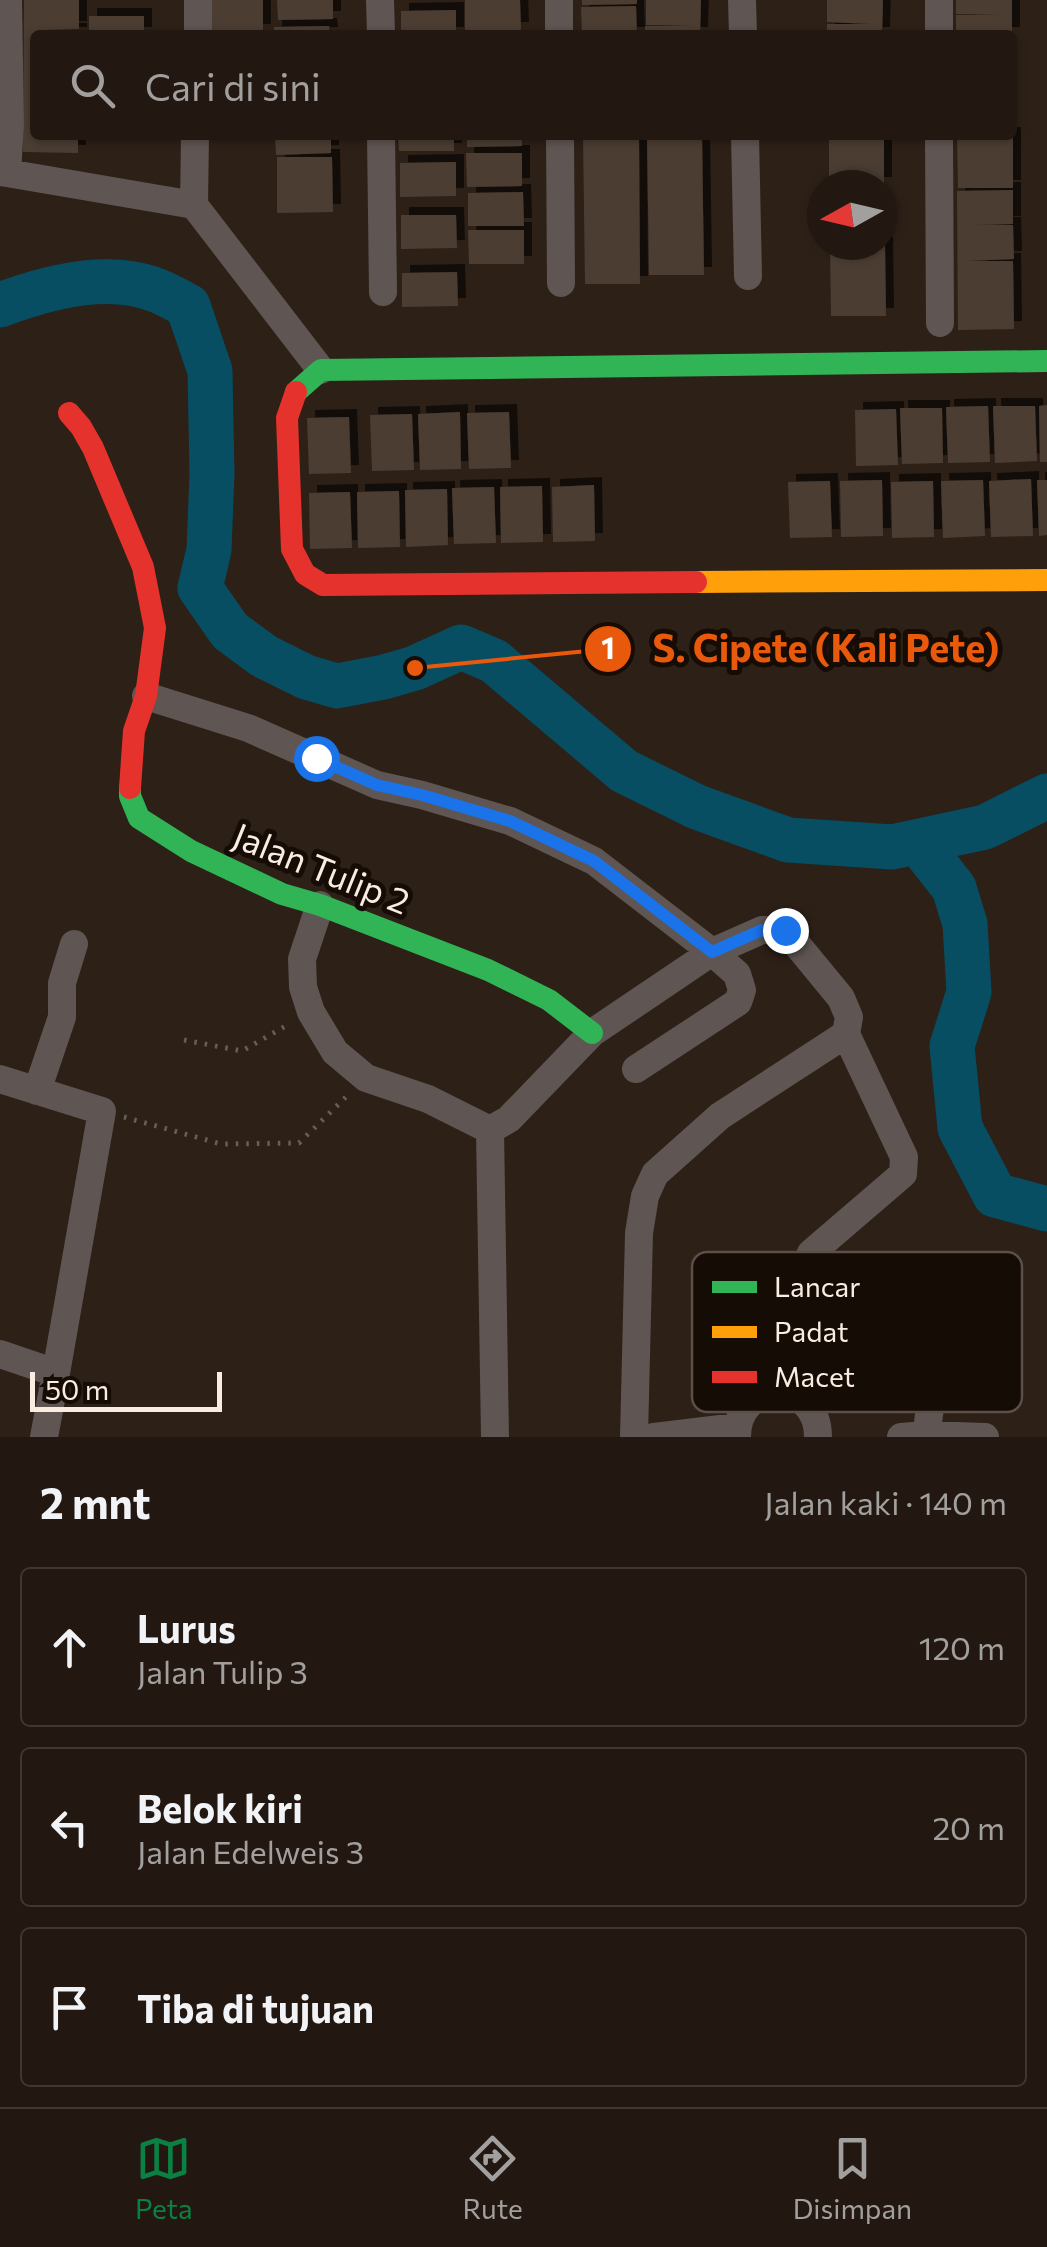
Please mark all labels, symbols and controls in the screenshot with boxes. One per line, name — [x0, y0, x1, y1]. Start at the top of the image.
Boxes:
search box — [30, 30, 1017, 140]
icon: search — [65, 58, 120, 113]
text: Cari di sini — [145, 62, 321, 109]
north arrow — [807, 170, 897, 260]
callout: S. Cipete (Kali Pete) — [583, 615, 1020, 683]
text: S. Cipete (Kali Pete) — [653, 623, 999, 670]
text: 1 — [601, 628, 615, 665]
route start — [294, 736, 340, 782]
street label: Jalan Tulip 2 — [228, 812, 416, 922]
route end — [763, 908, 809, 954]
legend — [692, 1252, 1022, 1412]
text: Lancar — [774, 1269, 860, 1303]
text: Padat — [774, 1314, 849, 1348]
text: Macet — [774, 1359, 855, 1393]
scale bar — [30, 1367, 222, 1412]
text: 50 m — [45, 1372, 109, 1406]
text: 2 mnt — [40, 1476, 151, 1528]
text: Jalan kaki · 140 m — [764, 1482, 1007, 1522]
text: Lurus — [137, 1604, 236, 1651]
icon: ahead — [42, 1620, 97, 1675]
text: 120 m — [919, 1627, 1005, 1667]
text: Jalan Tulip 3 — [137, 1651, 308, 1691]
text: Belok kiri — [137, 1784, 303, 1831]
icon: left — [42, 1800, 97, 1855]
text: 20 m — [932, 1807, 1005, 1847]
text: Jalan Edelweis 3 — [137, 1831, 364, 1871]
icon: arrive — [42, 1980, 97, 2035]
text: Tiba di tujuan — [137, 1984, 374, 2031]
tab: Peta — [135, 2131, 193, 2225]
tab: Rute — [463, 2131, 523, 2225]
tab: Disimpan — [793, 2131, 912, 2225]

